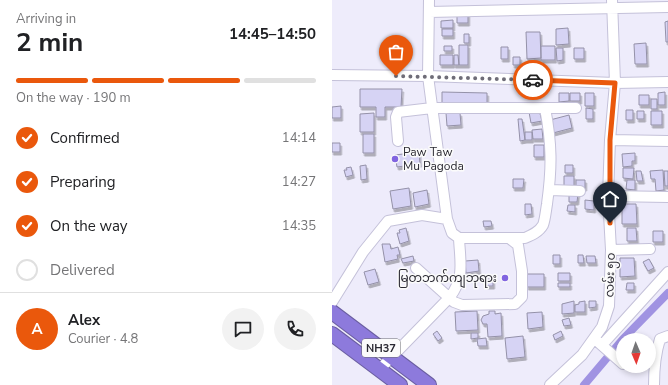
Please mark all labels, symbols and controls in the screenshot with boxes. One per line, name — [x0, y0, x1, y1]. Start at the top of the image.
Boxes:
text: Arriving in — [16, 10, 76, 28]
text: 14:45–14:50 — [229, 24, 316, 44]
text: 2 min — [16, 25, 83, 60]
pin — [379, 35, 413, 76]
icon: bag — [385, 41, 407, 63]
courier — [513, 60, 553, 100]
icon: car — [522, 69, 544, 91]
text: On the way · 190 m — [16, 89, 131, 107]
icon: check — [16, 127, 38, 149]
text: Confirmed — [50, 128, 120, 148]
text: 14:14 — [282, 129, 316, 147]
place label: Paw Taw Mu Pagoda — [403, 144, 464, 174]
marker: Paw Taw Mu Pagoda — [390, 154, 400, 164]
icon: check — [16, 171, 38, 193]
text: Preparing — [50, 172, 115, 192]
text: 14:27 — [282, 173, 316, 191]
pin — [593, 182, 627, 223]
icon: home — [599, 188, 621, 210]
icon: check — [16, 215, 38, 237]
text: On the way — [50, 216, 128, 236]
text: 14:35 — [282, 217, 316, 235]
street label: လမ်း ၅၀ — [600, 252, 621, 298]
text: Delivered — [50, 260, 115, 280]
place label: မြတဘက်ကျဘုရား — [398, 269, 497, 288]
marker: မြတဘက်ကျဘုရား — [500, 273, 510, 283]
button: chat — [222, 308, 264, 350]
button: phone — [274, 308, 316, 350]
text: Alex — [68, 310, 100, 330]
text: A — [31, 319, 43, 339]
text: Courier · 4.8 — [68, 330, 138, 348]
north arrow — [616, 333, 656, 373]
map controls — [616, 333, 656, 373]
road number: NH37 — [362, 339, 400, 357]

